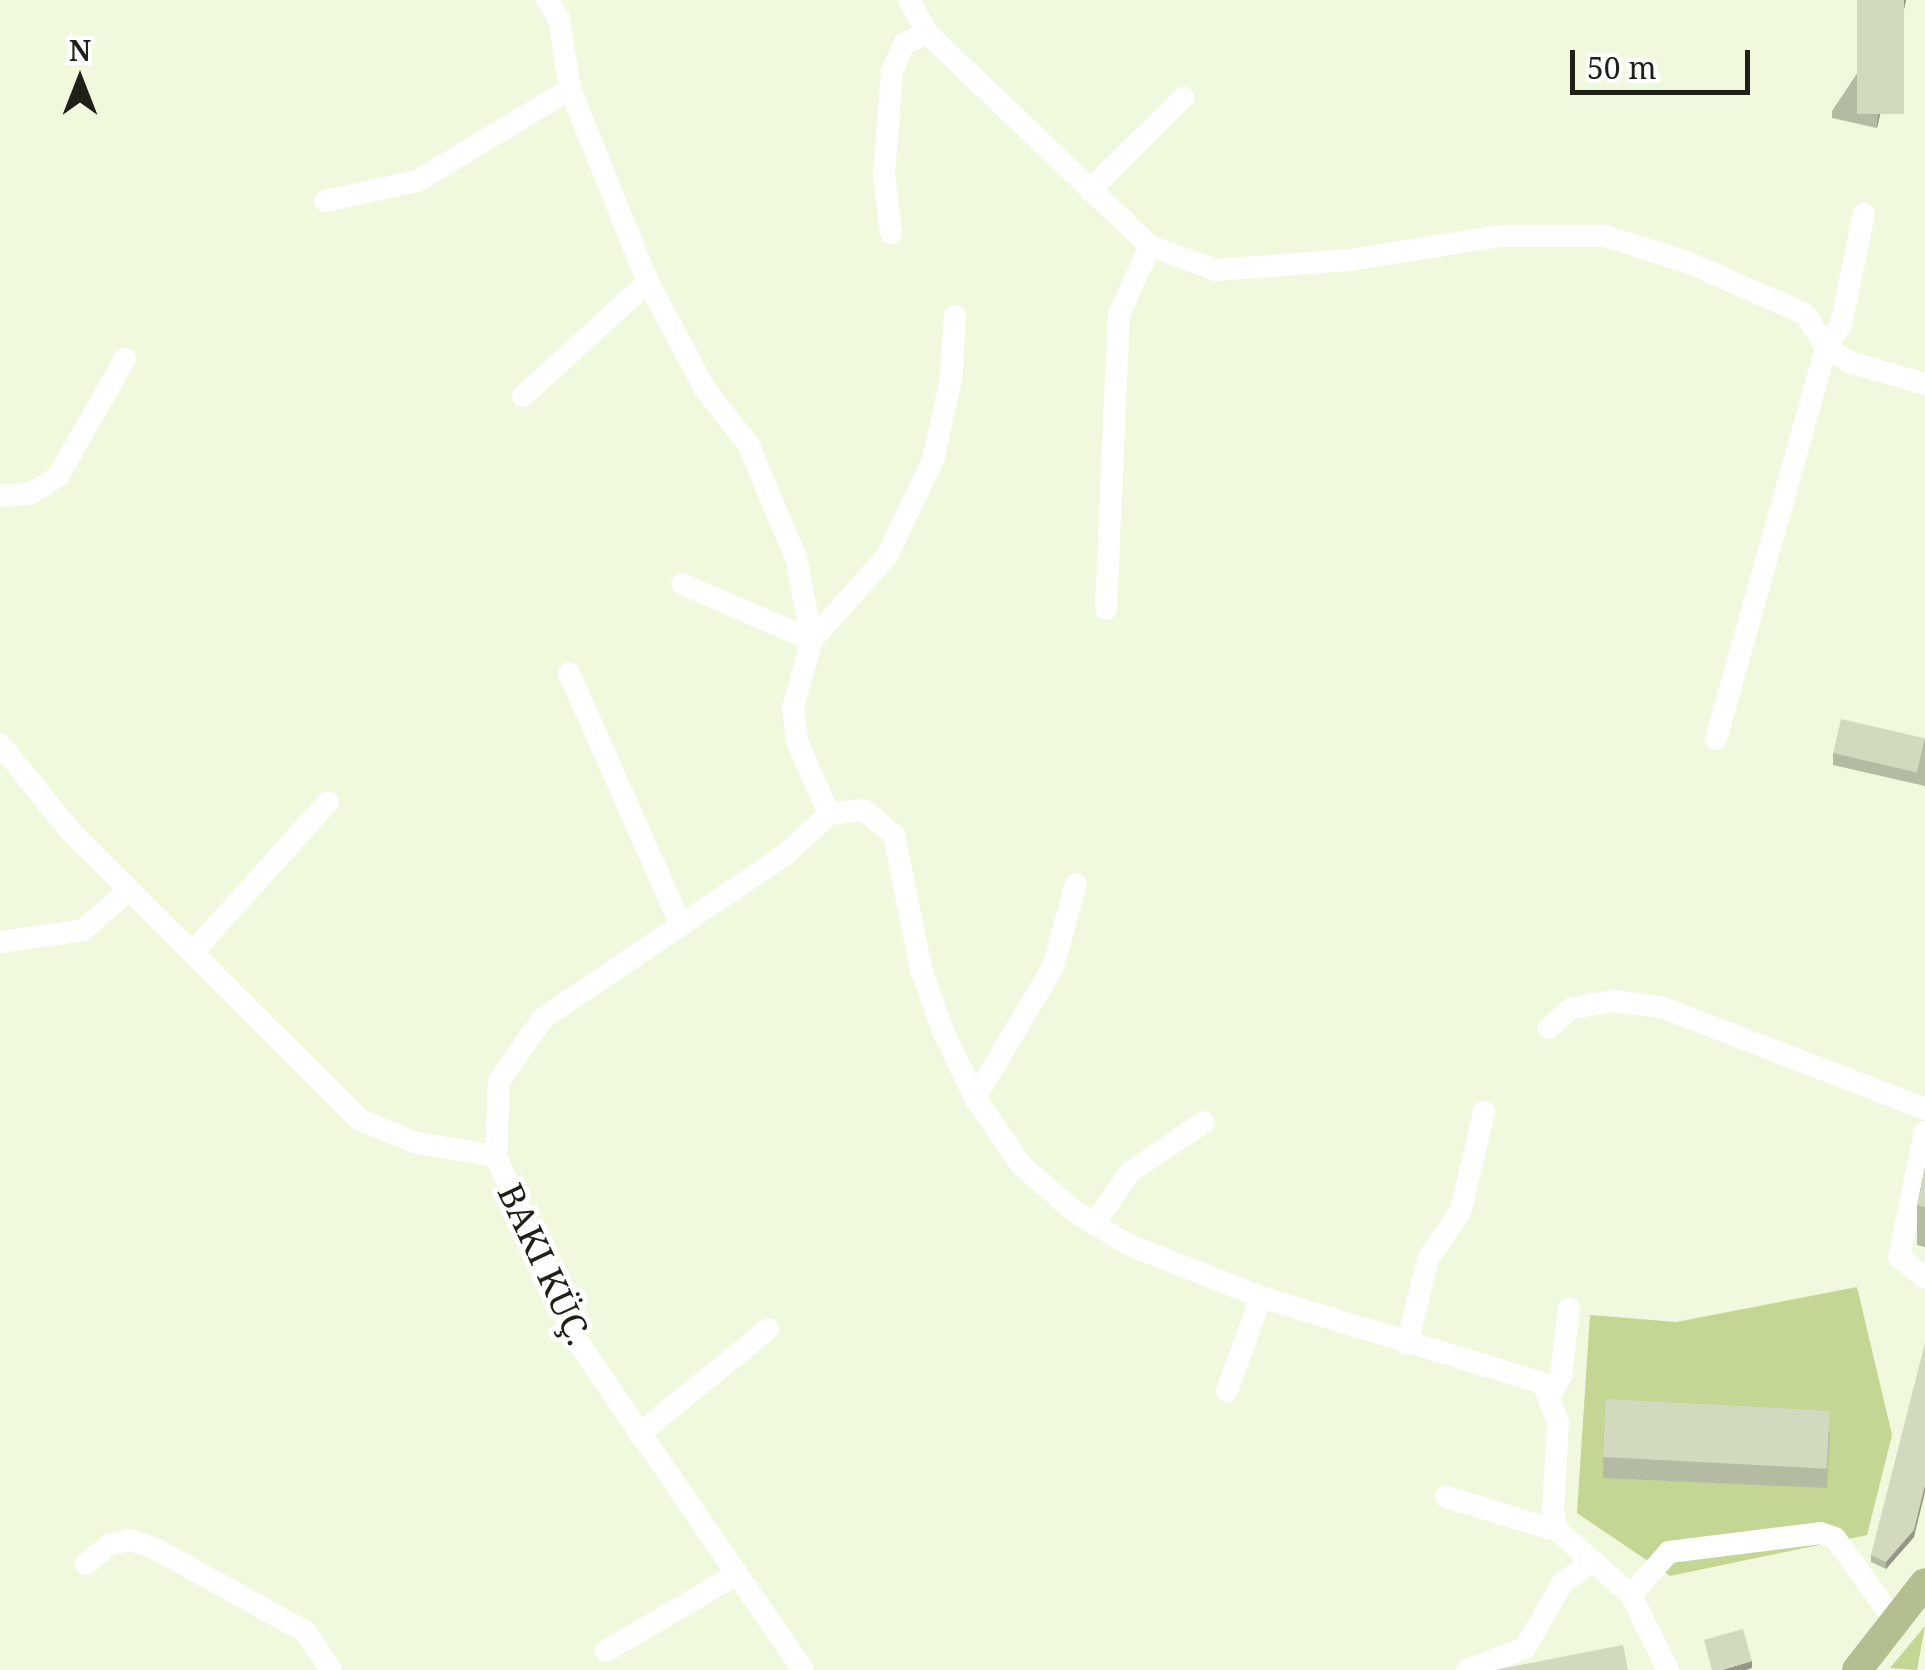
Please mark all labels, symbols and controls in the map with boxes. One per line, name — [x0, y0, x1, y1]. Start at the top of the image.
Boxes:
north arrow — [30, 30, 130, 130]
scale bar — [1575, 30, 1755, 92]
text: N — [69, 31, 91, 69]
text: 50 m — [1587, 47, 1657, 88]
street label: BAKI KÜÇ. — [489, 1177, 601, 1351]

